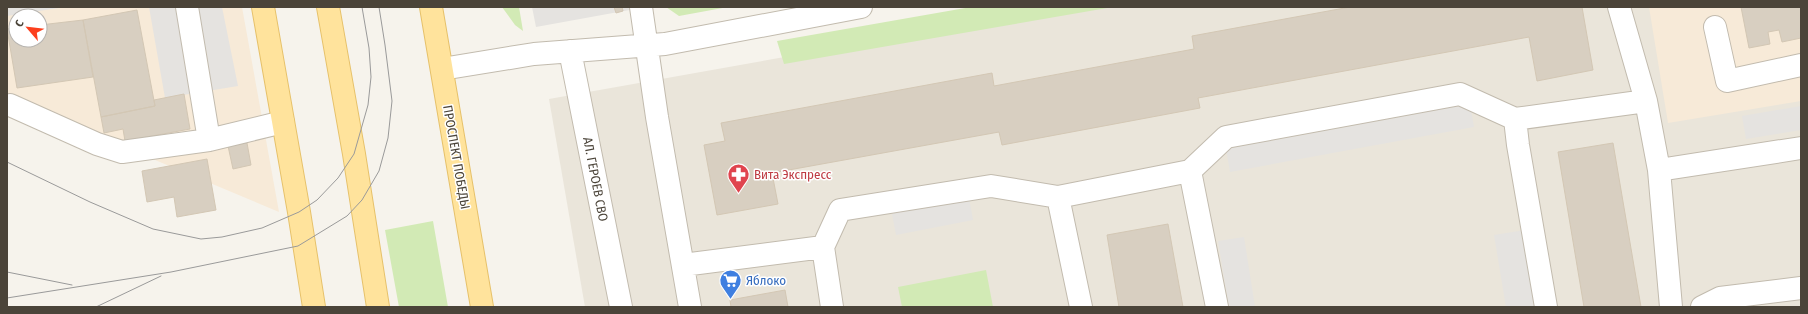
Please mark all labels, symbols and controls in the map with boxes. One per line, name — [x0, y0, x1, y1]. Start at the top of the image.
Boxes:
north arrow — [8, 8, 48, 48]
text: С — [13, 18, 27, 29]
street label: ПРОСПЕКТ ПОБЕДЫ — [440, 104, 473, 210]
street label: АЛ. ГЕРОЕВ СВО — [580, 136, 611, 222]
pharmacy icon: Вита Экспресс — [725, 161, 751, 194]
place label: Вита Экспресс — [754, 167, 832, 182]
supermarket icon: Яблоко — [717, 267, 743, 300]
place label: Яблоко — [746, 273, 786, 288]

